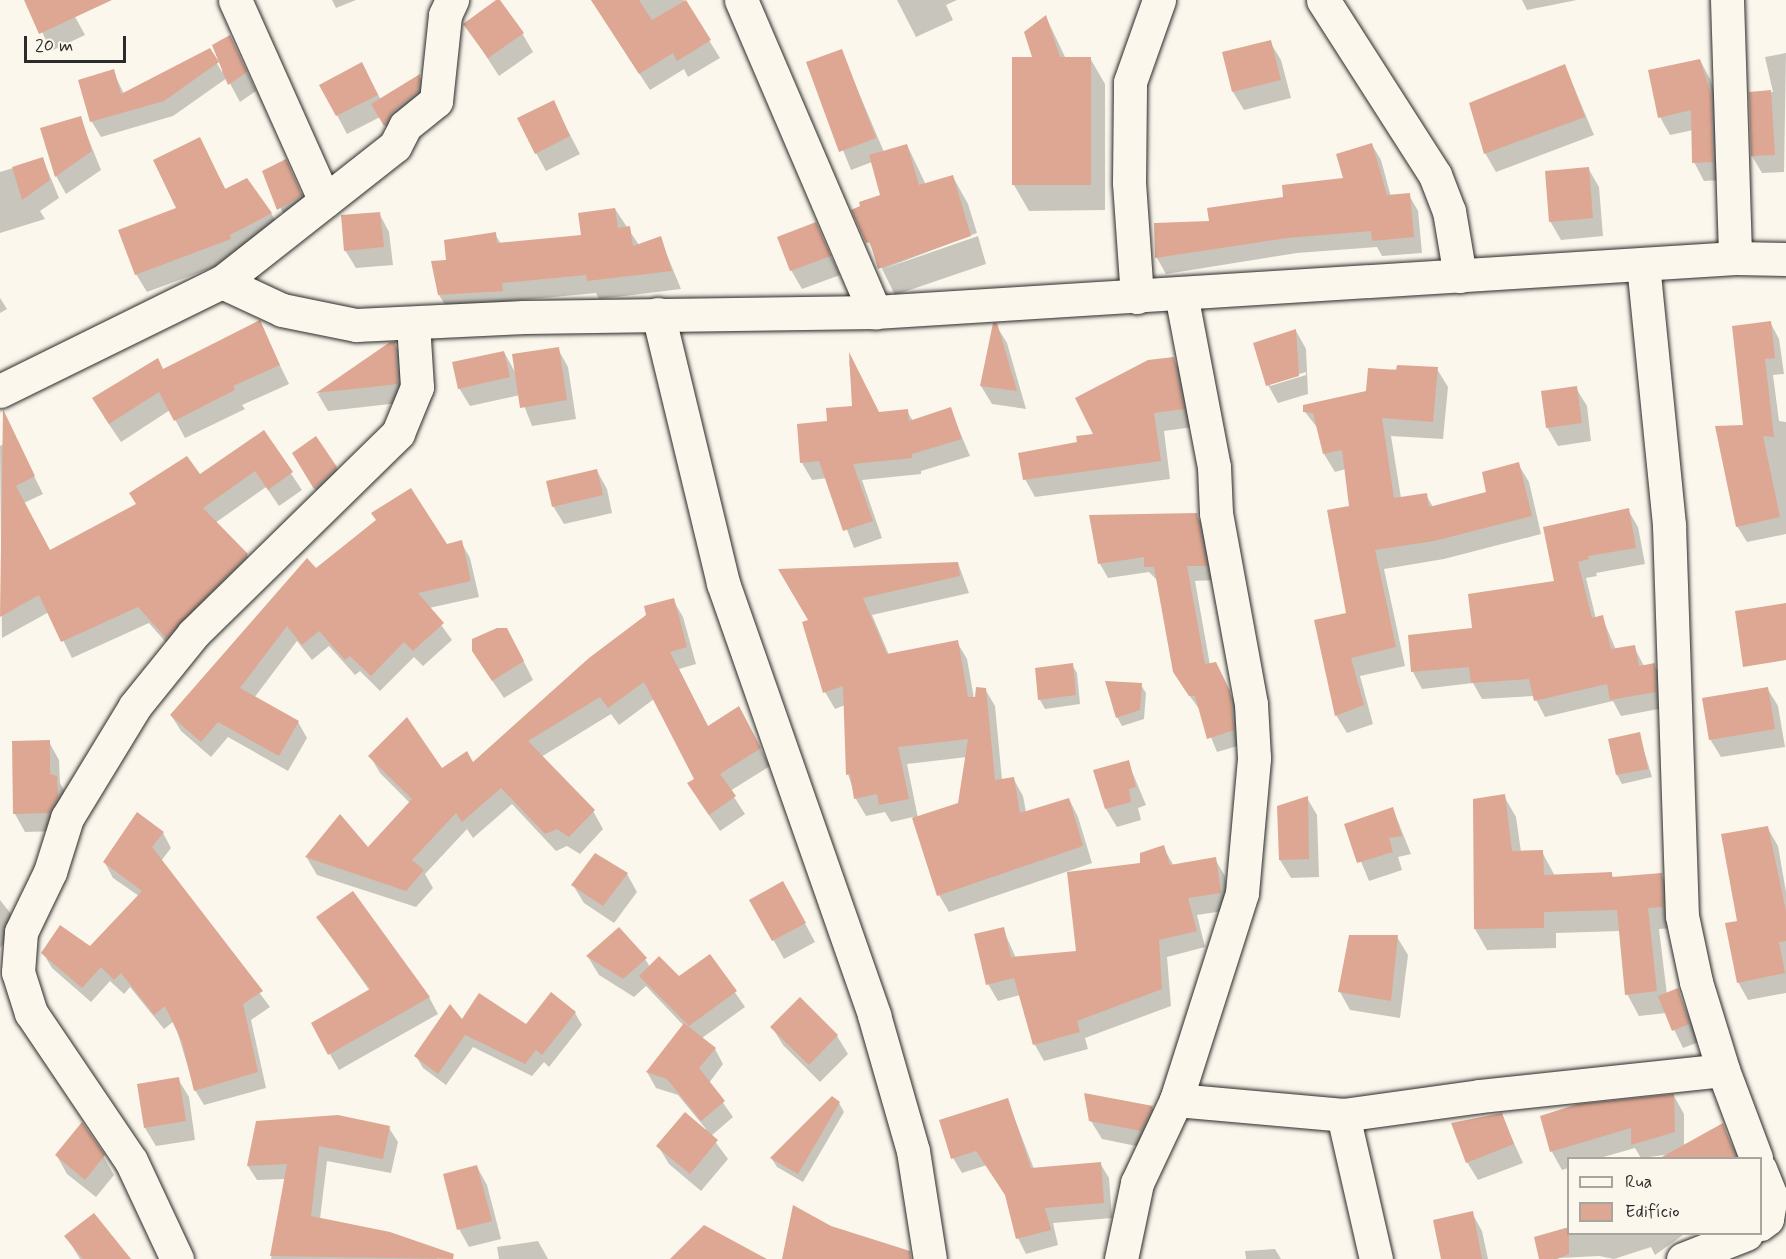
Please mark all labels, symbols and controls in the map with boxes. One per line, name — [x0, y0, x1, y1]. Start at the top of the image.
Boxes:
scale bar — [27, 24, 129, 62]
text: 20 m — [35, 34, 73, 58]
legend — [1567, 1157, 1762, 1235]
text: Rua — [1625, 1170, 1652, 1194]
text: Edifício — [1625, 1200, 1680, 1224]

